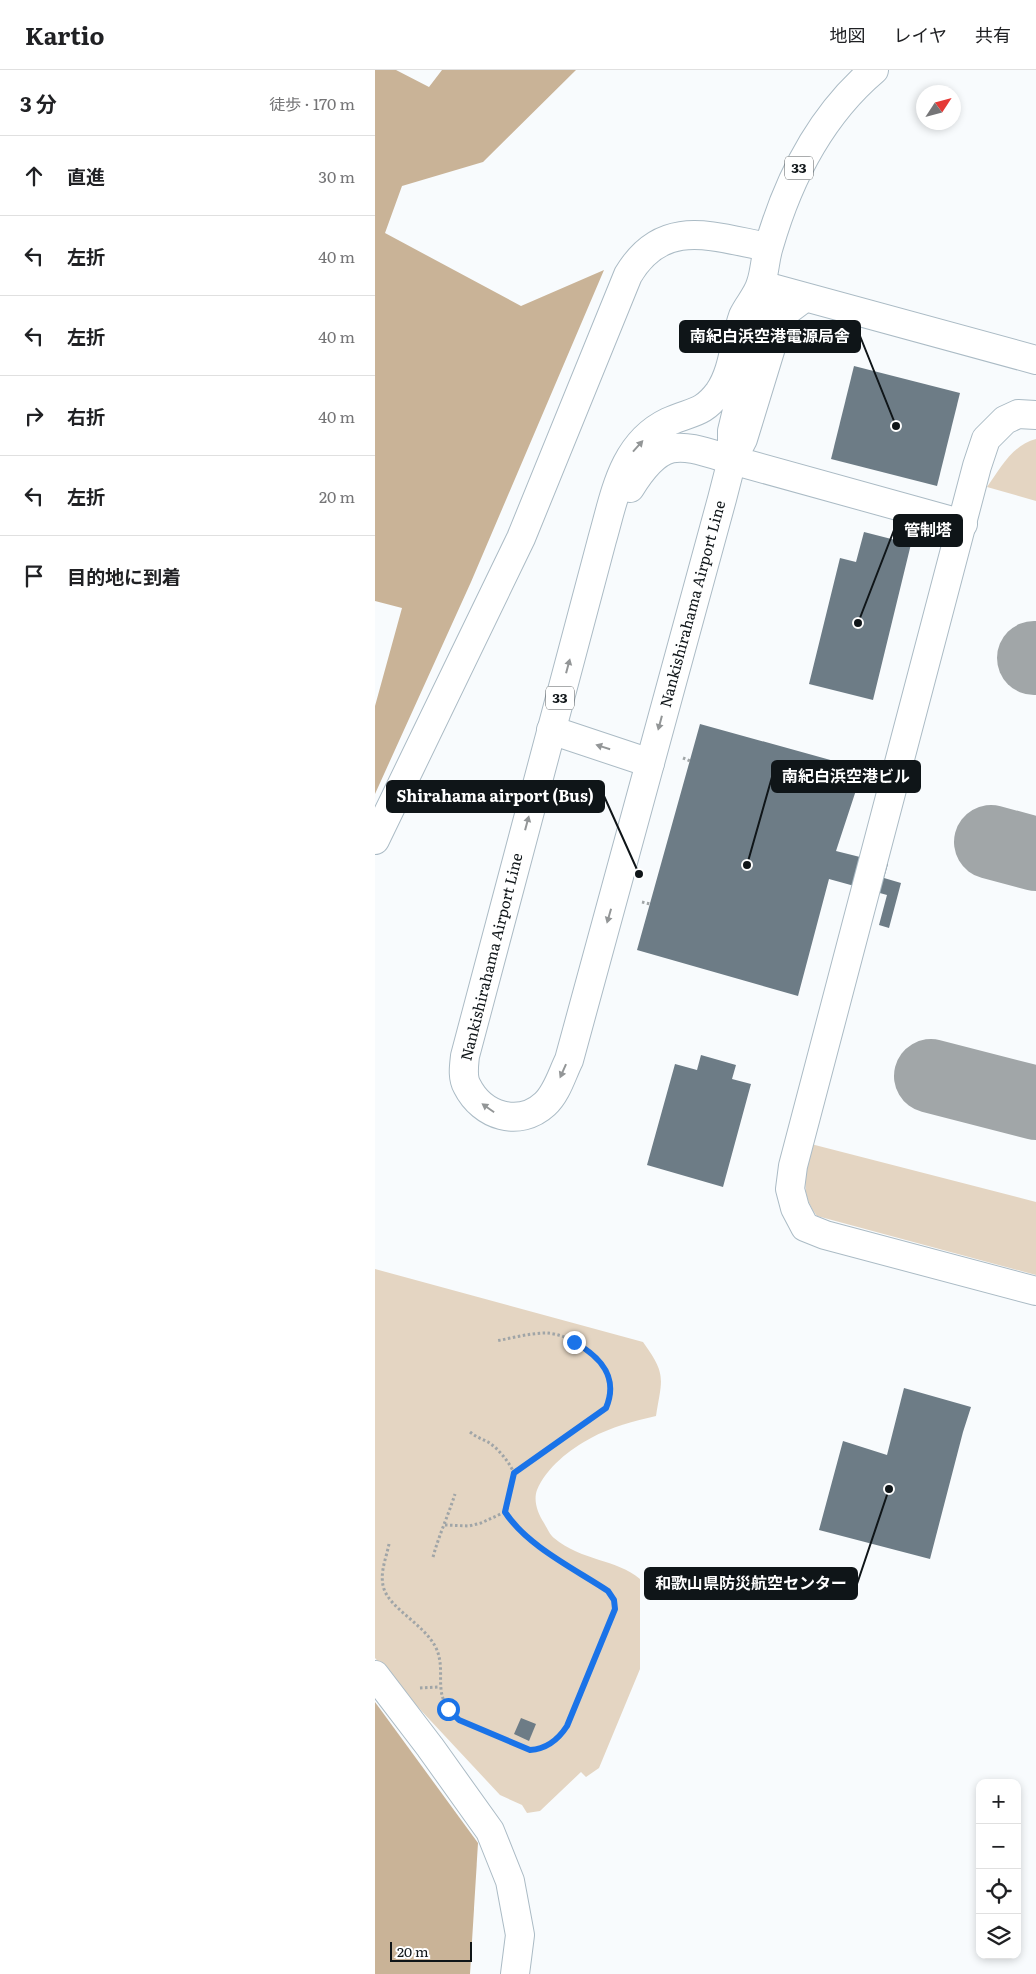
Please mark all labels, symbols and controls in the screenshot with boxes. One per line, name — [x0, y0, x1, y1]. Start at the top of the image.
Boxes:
text: Kartio — [25, 17, 104, 52]
text: 地図 — [830, 21, 866, 48]
text: レイヤ — [894, 21, 947, 48]
text: 共有 — [975, 21, 1011, 48]
north arrow — [916, 85, 961, 130]
text: 3 分 — [20, 87, 57, 118]
text: 徒歩 · 170 m — [269, 91, 355, 115]
road number: 33 — [785, 156, 813, 180]
icon: ahead — [20, 162, 48, 190]
text: 直進 — [67, 162, 105, 190]
text: 30 m — [318, 164, 355, 188]
icon: left — [20, 242, 48, 270]
text: 左折 — [67, 242, 105, 270]
text: 40 m — [318, 244, 355, 268]
callout: 南紀白浜空港電源局舎 — [680, 321, 860, 352]
icon: left — [20, 322, 48, 350]
text: 左折 — [67, 322, 105, 350]
text: 南紀白浜空港電源局舎 — [690, 323, 850, 347]
text: 40 m — [318, 324, 355, 348]
icon: right — [20, 402, 48, 430]
text: 右折 — [67, 402, 105, 430]
text: 40 m — [318, 404, 355, 428]
one-way arrow — [633, 439, 644, 452]
icon: left — [20, 482, 48, 510]
text: 左折 — [67, 482, 105, 510]
text: 20 m — [319, 484, 355, 508]
street label: Nankishirahama Airport Line — [653, 497, 730, 710]
callout: 管制塔 — [894, 515, 962, 546]
text: 管制塔 — [904, 517, 952, 541]
icon: arrive — [20, 562, 48, 590]
text: 目的地に到着 — [67, 562, 181, 590]
one-way arrow — [565, 659, 573, 674]
road number: 33 — [546, 686, 574, 710]
one-way arrow — [656, 716, 664, 731]
one-way arrow — [596, 743, 611, 750]
callout: 南紀白浜空港ビル — [772, 761, 920, 792]
text: 南紀白浜空港ビル — [782, 763, 910, 787]
callout: Shirahama airport (Bus) — [387, 781, 604, 812]
text: Shirahama airport (Bus) — [396, 783, 594, 807]
one-way arrow — [523, 816, 531, 831]
street label: Nankishirahama Airport Line — [454, 850, 528, 1063]
one-way arrow — [604, 908, 612, 923]
one-way arrow — [559, 1064, 567, 1078]
one-way arrow — [481, 1103, 495, 1113]
route end — [563, 1331, 586, 1354]
callout: 和歌山県防災航空センター — [645, 1568, 857, 1599]
text: 和歌山県防災航空センター — [655, 1570, 847, 1594]
route start — [437, 1698, 460, 1721]
map controls — [976, 1779, 1021, 1959]
button: + — [976, 1779, 1021, 1824]
button: − — [976, 1824, 1021, 1869]
button: locate — [976, 1869, 1021, 1914]
button: layers — [976, 1914, 1021, 1959]
scale bar — [390, 1939, 473, 1962]
text: 20 m — [397, 1941, 429, 1961]

